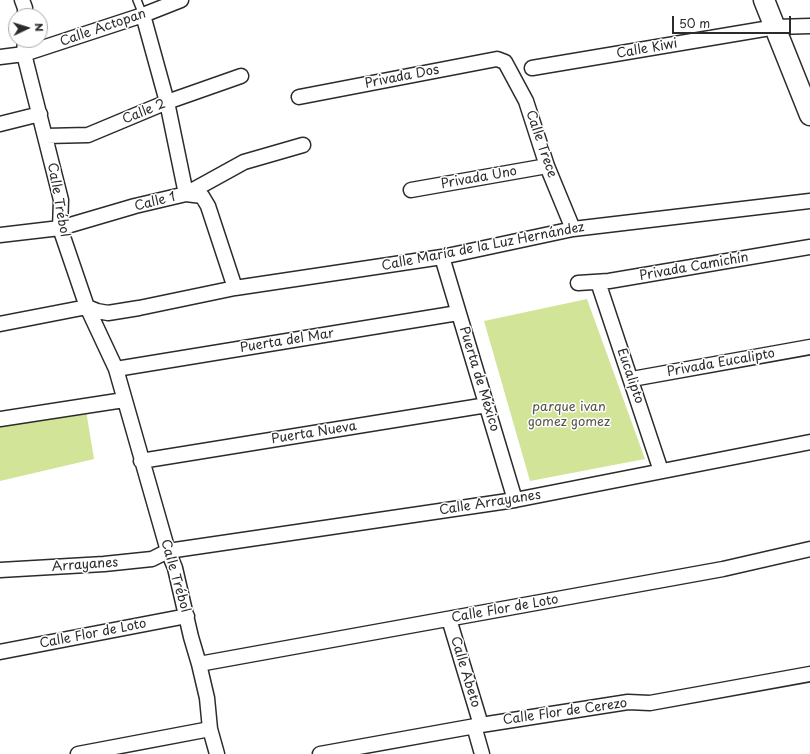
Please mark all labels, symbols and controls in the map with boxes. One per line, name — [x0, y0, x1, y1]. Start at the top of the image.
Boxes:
street label: Calle Actopan — [58, 6, 148, 50]
north arrow — [8, 8, 48, 48]
scale bar — [674, 8, 793, 34]
text: 50 m — [679, 14, 710, 32]
text: N — [31, 22, 48, 32]
street label: Calle Kiwi — [615, 36, 679, 62]
street label: Privada Dos — [364, 62, 440, 92]
street label: Calle 2 — [120, 96, 168, 128]
street label: Calle Trece — [522, 108, 560, 180]
street label: Calle Trébol — [44, 162, 72, 238]
street label: Privada Uno — [440, 164, 518, 192]
street label: Calle 1 — [133, 189, 177, 215]
street label: Calle María de la Luz Hernández — [380, 220, 586, 274]
street label: Privada Camichín — [638, 250, 750, 284]
street label: Puerta de México — [456, 325, 502, 433]
street label: Puerta del Mar — [239, 326, 335, 356]
street label: Eucalipto — [613, 346, 647, 406]
street label: Privada Eucalipto — [666, 346, 776, 380]
park label: parque ivan gomez gomez — [528, 399, 610, 430]
street label: Puerta Nueva — [270, 419, 358, 447]
street label: Calle Arrayanes — [438, 487, 542, 519]
street label: Calle Trébol — [157, 538, 193, 614]
street label: Arrayanes — [51, 555, 119, 575]
street label: Calle Flor de Loto — [450, 592, 560, 626]
street label: Calle Flor de Loto — [38, 616, 148, 652]
street label: Calle Abeto — [447, 635, 483, 709]
street label: Calle Flor de Cerezo — [502, 696, 628, 728]

